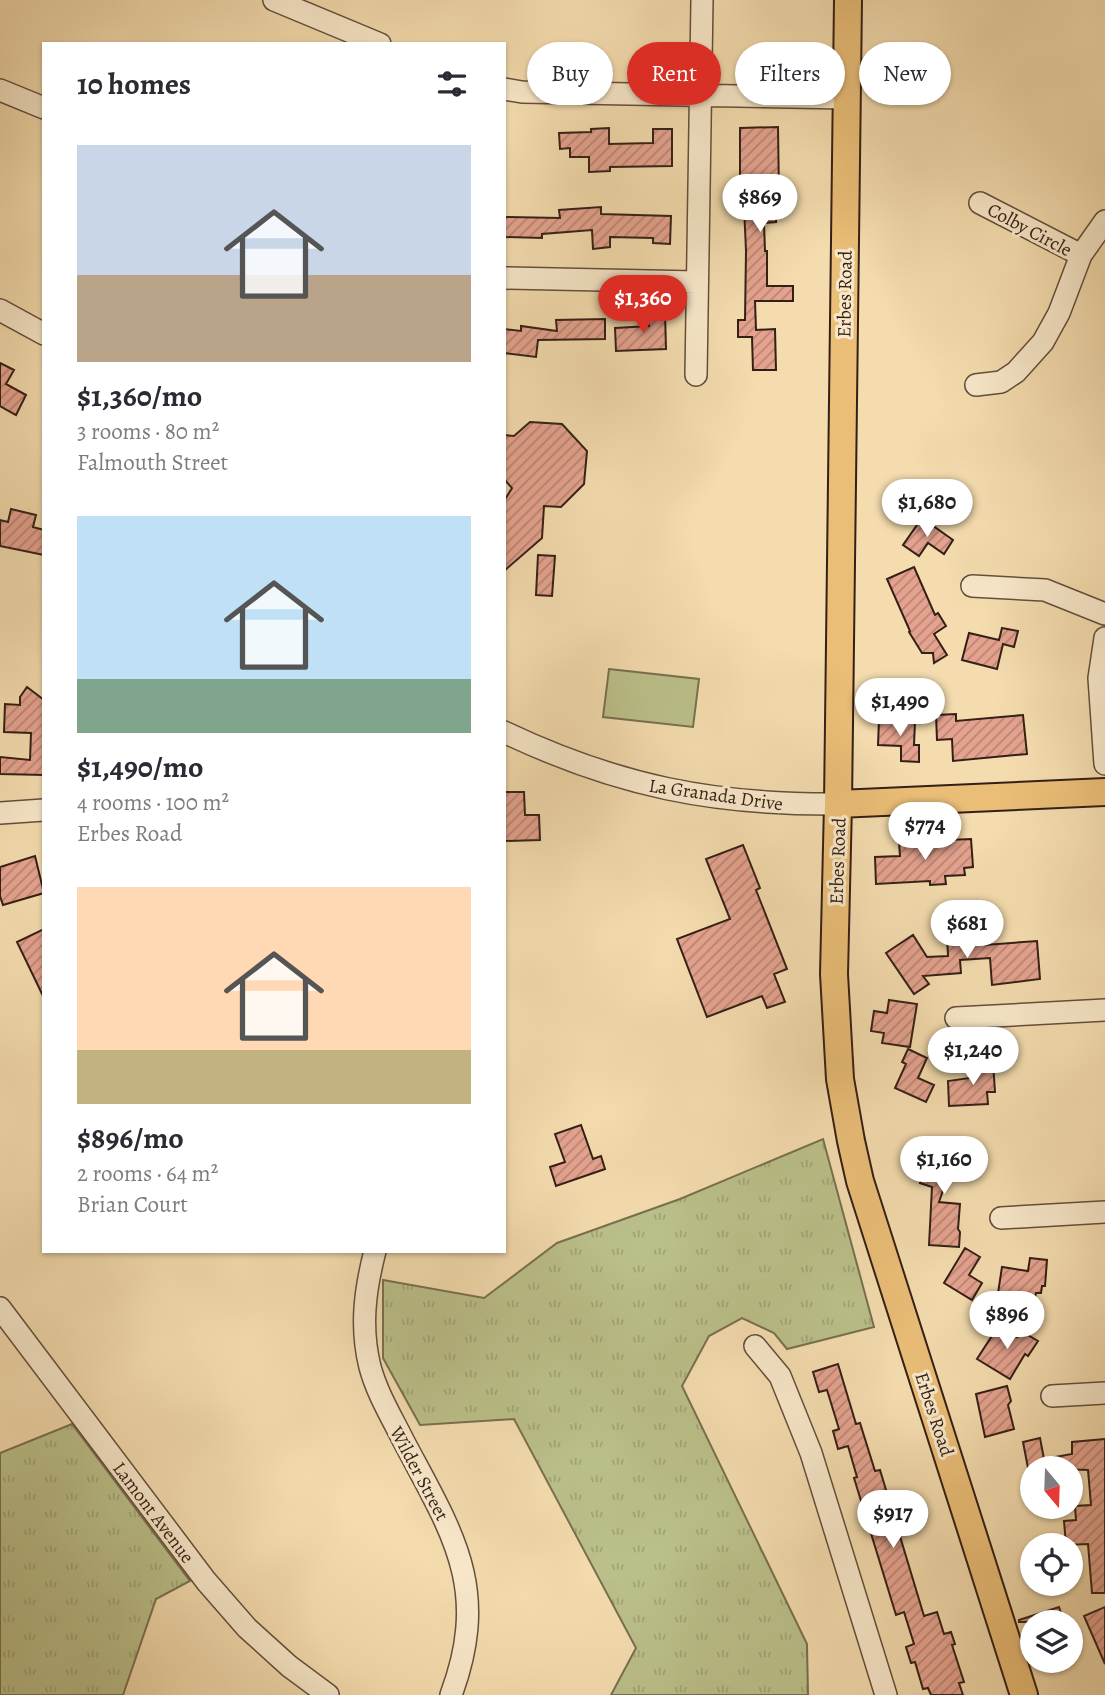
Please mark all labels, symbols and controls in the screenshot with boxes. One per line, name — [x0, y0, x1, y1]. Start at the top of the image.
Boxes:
chip: Buy — [527, 42, 613, 105]
chip: Rent — [627, 42, 721, 105]
chip: Filters — [735, 42, 845, 105]
chip: New — [859, 42, 951, 105]
text: 10 homes — [77, 64, 191, 104]
icon: filters — [433, 65, 471, 103]
pin: $869 — [719, 174, 801, 234]
text: $869 — [738, 181, 782, 212]
icon: home — [211, 191, 337, 317]
street label: Colby Circle — [983, 197, 1076, 263]
street label: Erbes Road — [831, 249, 859, 338]
pin: $1,360 — [586, 276, 700, 335]
text: $1,360 — [614, 282, 672, 313]
text: $1,360/mo — [77, 376, 202, 416]
text: 3 rooms · 80 m² — [77, 416, 219, 447]
text: Falmouth Street — [77, 447, 228, 478]
pin: $1,680 — [870, 480, 984, 539]
text: $1,680 — [898, 486, 956, 517]
icon: home — [211, 562, 337, 688]
pin: $1,490 — [843, 678, 957, 738]
text: $1,490 — [871, 685, 929, 716]
text: $1,490/mo — [77, 747, 203, 787]
street label: La Granada Drive — [647, 773, 785, 817]
text: 4 rooms · 100 m² — [77, 787, 229, 818]
pin: $774 — [884, 802, 966, 862]
text: $774 — [904, 809, 946, 840]
street label: Erbes Road — [823, 816, 853, 905]
text: Erbes Road — [77, 818, 182, 849]
pin: $681 — [926, 900, 1008, 960]
text: $681 — [947, 907, 987, 938]
icon: home — [211, 933, 337, 1059]
pin: $1,240 — [916, 1028, 1030, 1087]
text: $1,240 — [944, 1034, 1002, 1065]
text: $896/mo — [77, 1118, 184, 1158]
pin: $1,160 — [887, 1136, 1001, 1196]
text: $1,160 — [916, 1143, 972, 1174]
text: 2 rooms · 64 m² — [77, 1158, 218, 1189]
text: Brian Court — [77, 1189, 188, 1220]
pin: $896 — [966, 1292, 1048, 1351]
text: $896 — [985, 1298, 1029, 1329]
street label: Erbes Road — [908, 1369, 960, 1460]
street label: Wilder Street — [383, 1421, 455, 1525]
north arrow — [1020, 1456, 1083, 1519]
map controls — [1020, 1456, 1083, 1673]
street label: Lamont Avenue — [106, 1457, 200, 1569]
pin: $917 — [852, 1490, 934, 1550]
text: $917 — [873, 1497, 913, 1528]
button: locate — [1020, 1533, 1083, 1596]
button: layers — [1020, 1610, 1083, 1673]

